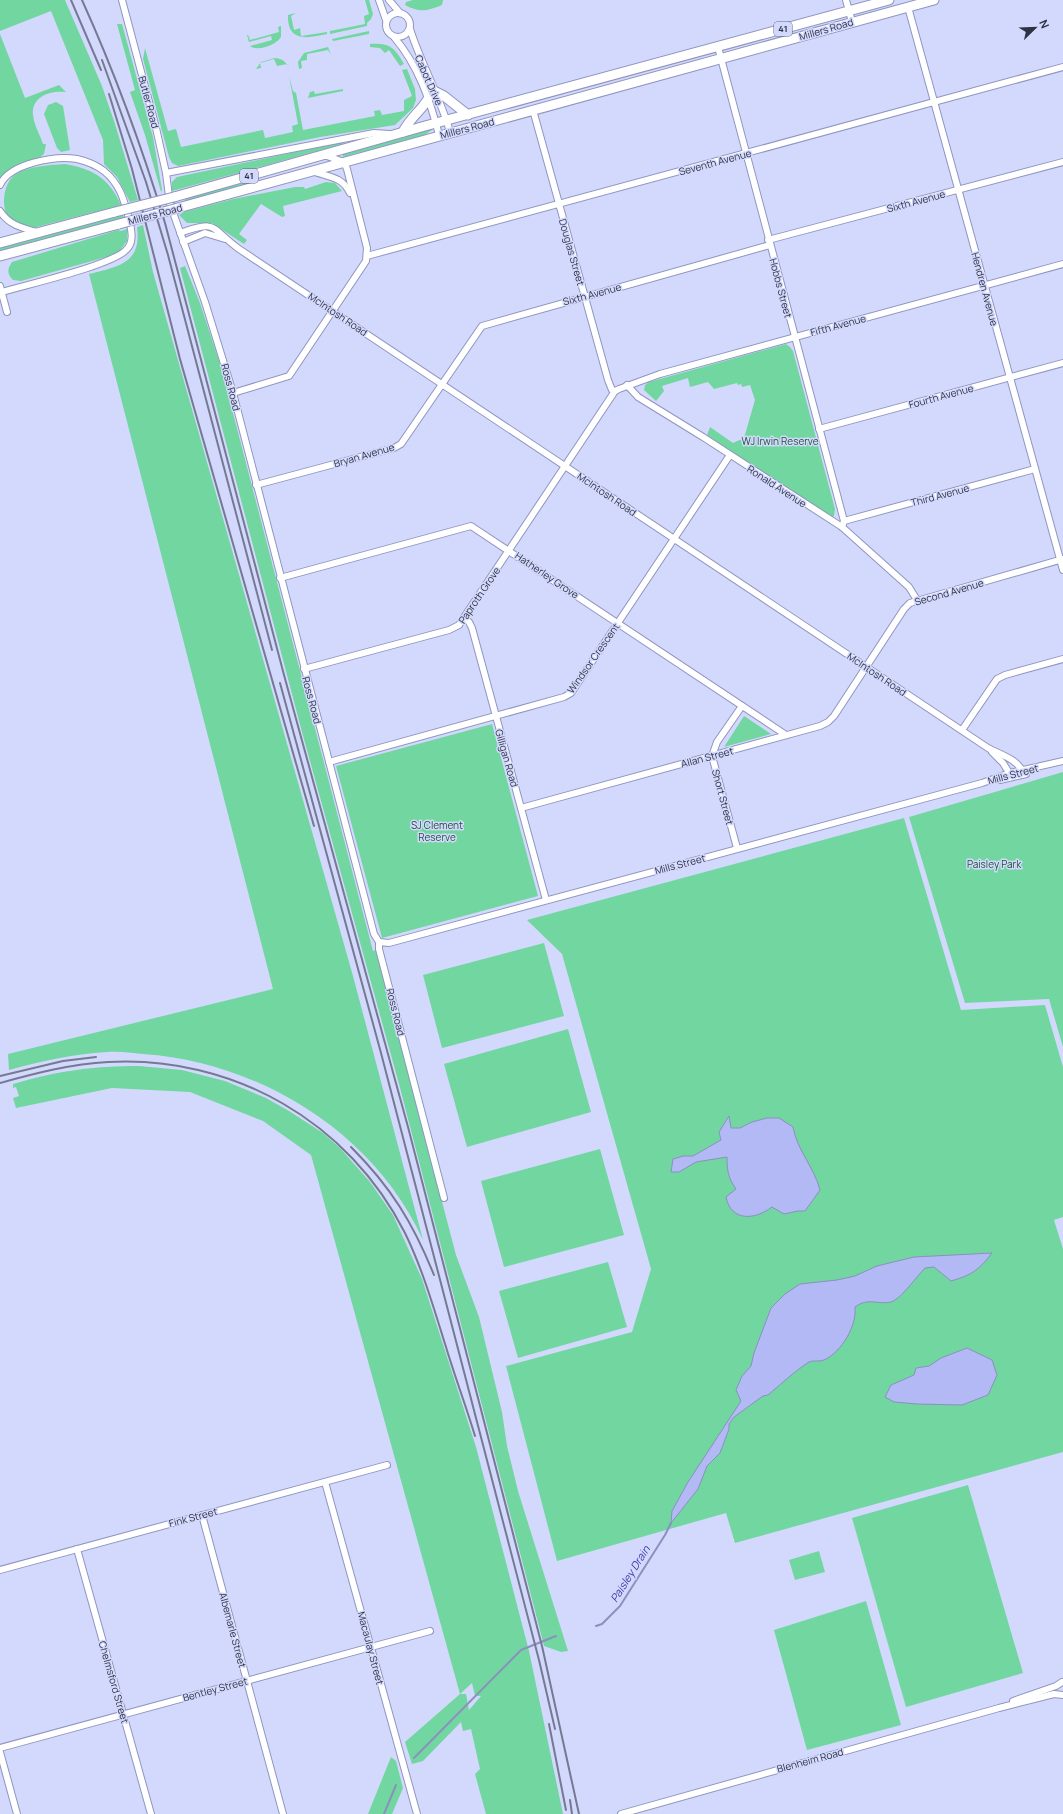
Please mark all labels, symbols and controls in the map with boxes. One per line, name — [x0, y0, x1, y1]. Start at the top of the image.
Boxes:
north arrow — [1015, 8, 1055, 48]
street label: Millers Road — [797, 15, 855, 43]
text: N — [1036, 17, 1053, 31]
road number: 41 — [774, 22, 792, 36]
street label: Cabot Drive — [412, 53, 446, 108]
street label: Butler Road — [135, 74, 163, 130]
street label: Millers Road — [438, 114, 496, 142]
street label: Seventh Avenue — [677, 146, 753, 178]
road number: 41 — [240, 169, 258, 183]
street label: Sixth Avenue — [885, 186, 947, 216]
street label: Millers Road — [126, 200, 184, 228]
street label: Douglas Street — [556, 217, 588, 287]
street label: Hendren Avenue — [968, 251, 1002, 328]
street label: Hobbs Street — [766, 257, 796, 319]
street label: Sixth Avenue — [561, 279, 623, 309]
street label: McIntosh Road — [306, 289, 370, 339]
street label: Fifth Avenue — [809, 311, 868, 339]
street label: Ross Road — [218, 362, 244, 412]
street label: Fourth Avenue — [907, 381, 975, 411]
park label: WJ Irwin Reserve — [741, 434, 819, 448]
street label: Bryan Avenue — [332, 440, 396, 470]
street label: Ronald Avenue — [745, 462, 810, 511]
street label: McIntosh Road — [575, 469, 639, 519]
street label: Third Avenue — [909, 480, 971, 510]
street label: Hatherley Grove — [512, 548, 582, 602]
street label: Paproth Grove — [455, 564, 503, 626]
street label: Second Avenue — [913, 575, 985, 609]
street label: Windsor Crescent — [563, 620, 623, 696]
street label: McIntosh Road — [845, 649, 909, 699]
street label: Ross Road — [299, 675, 325, 725]
street label: Gilligan Road — [492, 727, 522, 789]
street label: Allan Street — [679, 743, 735, 771]
street label: Mills Street — [986, 761, 1040, 787]
street label: Short Street — [709, 768, 737, 826]
park label: SJ Clement Reserve — [411, 818, 463, 844]
street label: Mills Street — [653, 851, 707, 877]
park label: Paisley Park — [967, 857, 1022, 871]
street label: Ross Road — [383, 987, 409, 1037]
street label: Fink Street — [167, 1504, 219, 1530]
water label: Paisley Drain — [606, 1542, 653, 1605]
street label: Albemarle Street — [216, 1591, 250, 1669]
street label: Macaulay Street — [355, 1610, 387, 1686]
street label: Chelmsford Street — [96, 1639, 132, 1725]
street label: Bentley Street — [181, 1674, 249, 1704]
street label: Blenheim Road — [775, 1744, 845, 1776]

